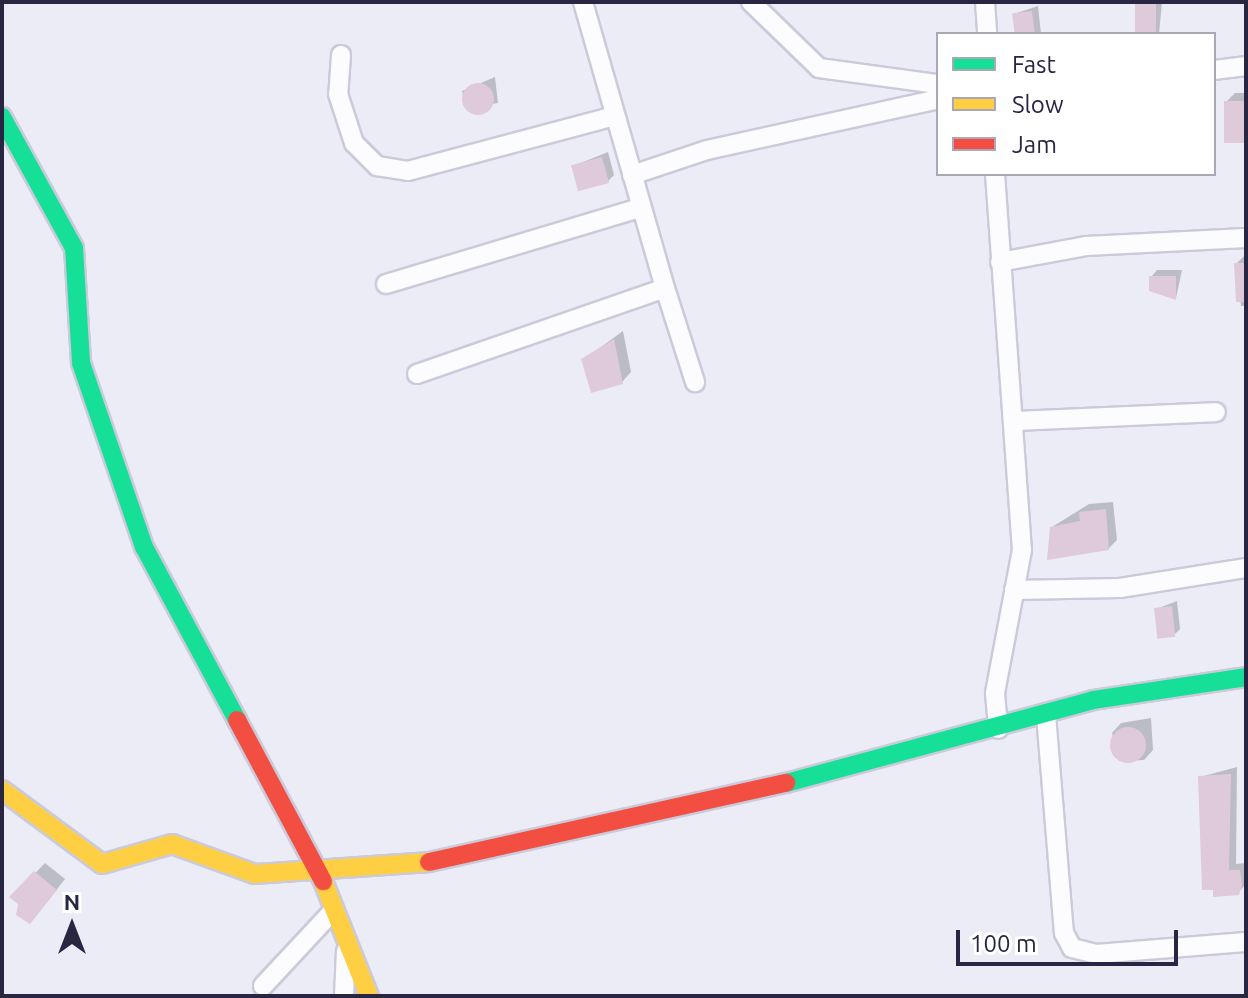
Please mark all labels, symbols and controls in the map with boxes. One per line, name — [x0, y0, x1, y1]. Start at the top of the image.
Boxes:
legend — [936, 32, 1216, 176]
text: Fast — [1012, 51, 1056, 78]
text: Slow — [1012, 91, 1064, 118]
text: Jam — [1012, 131, 1057, 158]
north arrow — [32, 886, 112, 966]
text: N — [64, 889, 80, 914]
scale bar — [960, 914, 1182, 964]
text: 100 m — [970, 930, 1037, 957]

